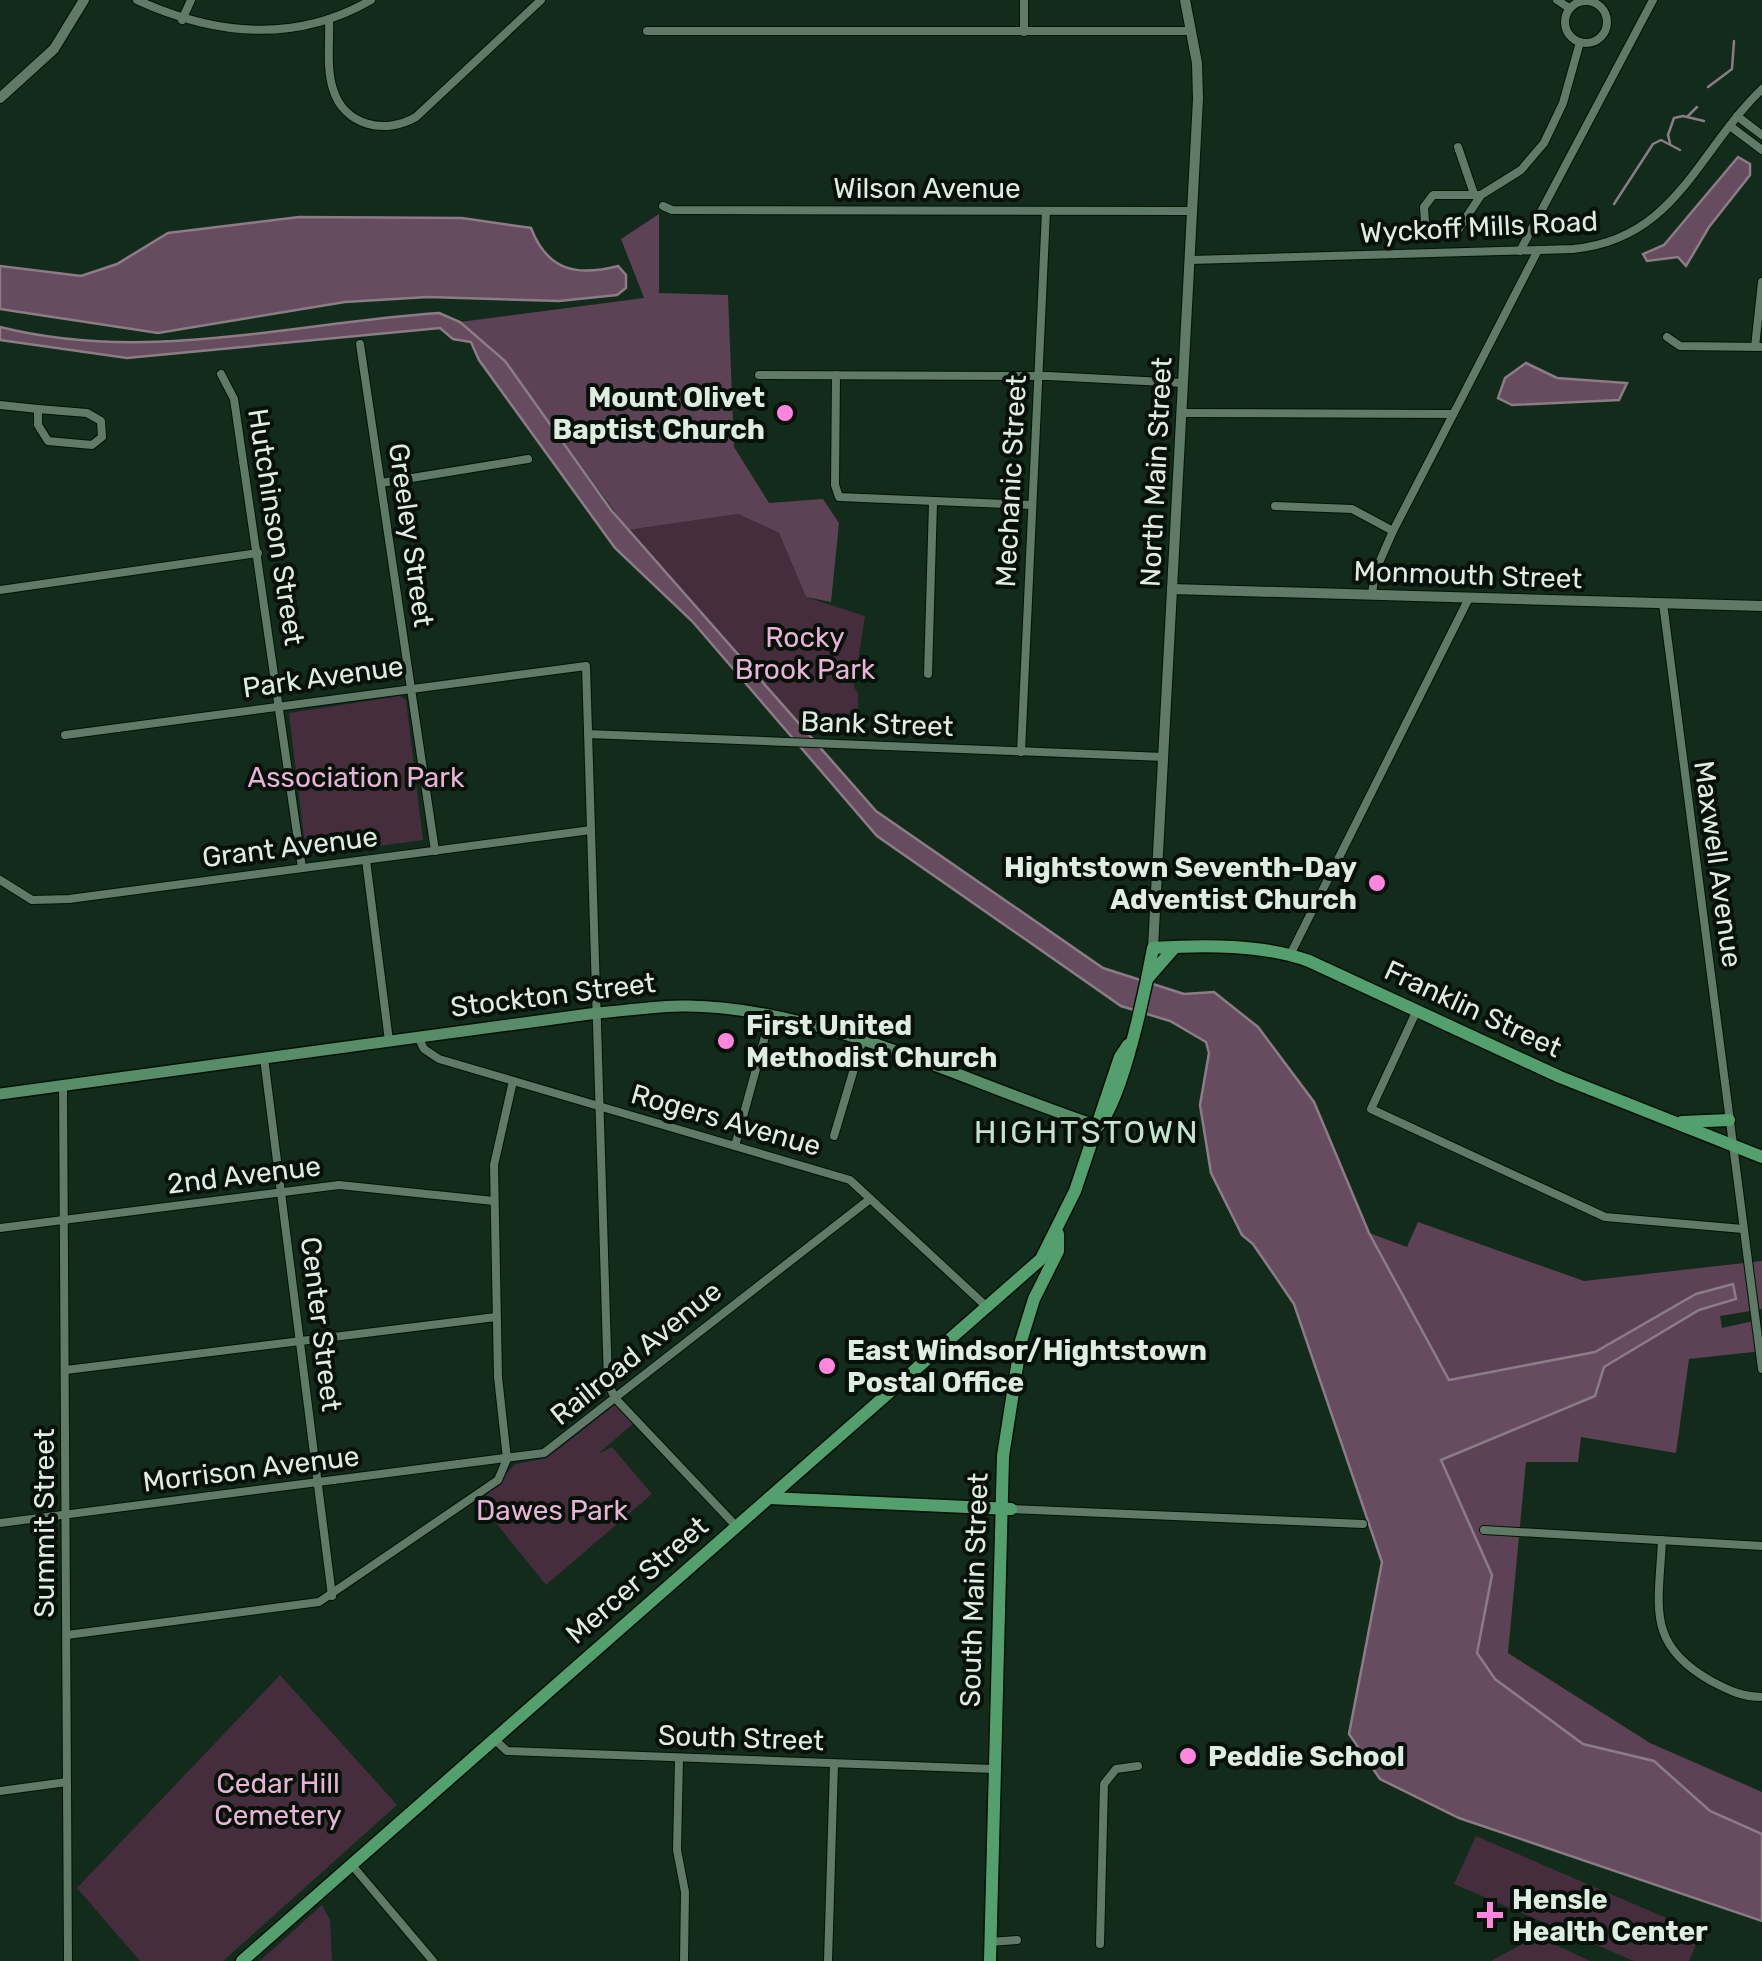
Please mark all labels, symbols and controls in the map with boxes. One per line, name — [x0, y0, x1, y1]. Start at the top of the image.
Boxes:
street label: Wilson Avenue — [833, 172, 1021, 205]
street label: Wyckoff Mills Road — [1359, 204, 1599, 250]
street label: North Main Street — [1133, 356, 1179, 588]
street label: Mechanic Street — [989, 374, 1033, 588]
place label: Mount Olivet Baptist Church — [553, 381, 765, 446]
marker: Mount Olivet Baptist Church — [774, 402, 796, 424]
street label: Hutchinson Street — [241, 406, 311, 648]
street label: Greeley Street — [382, 441, 440, 629]
street label: Monmouth Street — [1353, 555, 1583, 595]
park label: Rocky Brook Park — [735, 621, 876, 686]
street label: Park Avenue — [240, 649, 406, 705]
street label: Bank Street — [800, 705, 954, 743]
street label: Maxwell Avenue — [1687, 759, 1749, 969]
park label: Association Park — [248, 761, 465, 794]
street label: Grant Avenue — [200, 820, 380, 874]
place label: Hightstown Seventh-Day Adventist Church — [1004, 851, 1357, 916]
marker: Hightstown Seventh-Day Adventist Church — [1366, 872, 1388, 894]
street label: Franklin Street — [1379, 954, 1567, 1064]
street label: Stockton Street — [449, 966, 657, 1024]
place label: First United Methodist Church — [746, 1009, 997, 1074]
marker: First United Methodist Church — [715, 1030, 737, 1052]
street label: Rogers Avenue — [627, 1077, 825, 1163]
district label: HIGHTSTOWN — [974, 1113, 1200, 1151]
street label: 2nd Avenue — [165, 1149, 323, 1201]
street label: Center Street — [294, 1235, 348, 1413]
street label: Railroad Avenue — [544, 1274, 728, 1432]
place label: East Windsor/Hightstown Postal Office — [847, 1334, 1207, 1399]
marker: East Windsor/Hightstown Postal Office — [816, 1355, 838, 1377]
street label: Summit Street — [28, 1428, 61, 1618]
street label: Morrison Avenue — [141, 1439, 361, 1499]
street label: South Main Street — [953, 1472, 995, 1708]
park label: Dawes Park — [476, 1494, 628, 1527]
street label: Mercer Street — [559, 1509, 715, 1651]
street label: South Street — [657, 1719, 825, 1757]
place label: Peddie School — [1208, 1740, 1405, 1773]
marker: Peddie School — [1177, 1745, 1199, 1767]
park label: Cedar Hill Cemetery — [214, 1767, 342, 1832]
place label: Hensle Health Center — [1512, 1883, 1708, 1948]
marker: Hensle Health Center — [1477, 1902, 1503, 1928]

